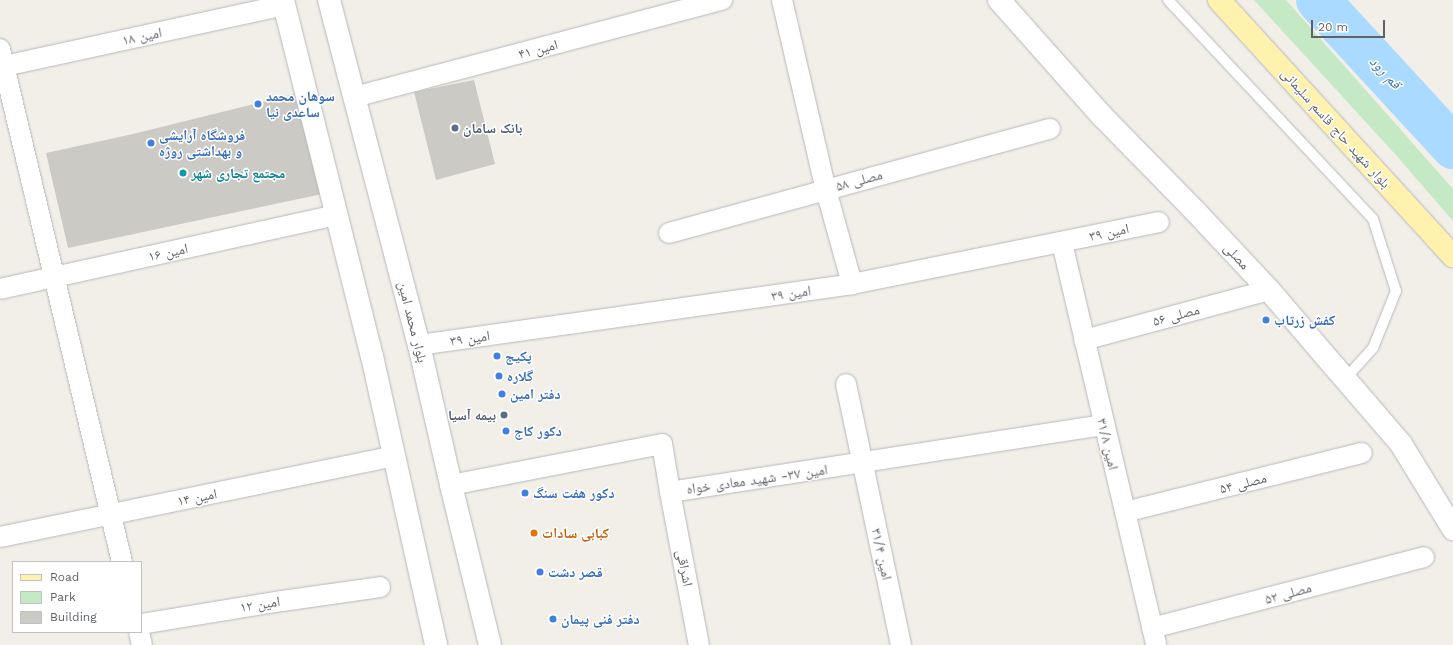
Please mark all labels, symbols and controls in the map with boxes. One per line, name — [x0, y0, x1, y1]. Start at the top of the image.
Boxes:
scale bar — [1313, 12, 1387, 38]
text: 20 m — [1318, 20, 1348, 34]
street label: امین ۱۸ — [121, 24, 163, 48]
street label: امین ۴۱ — [516, 36, 560, 62]
water label: قم رود — [1365, 53, 1405, 93]
street label: بلوار شهید حاج قاسم سلیمانی — [1278, 65, 1394, 191]
place label: سوهان محمد ساعدی نیا — [266, 88, 335, 120]
marker: سوهان محمد ساعدی نیا — [253, 99, 263, 109]
place label: بانک سامان — [463, 120, 522, 136]
marker: بانک سامان — [450, 123, 460, 133]
place label: فروشگاه آرایشی و بهداشتی روژه — [159, 127, 245, 160]
marker: فروشگاه آرایشی و بهداشتی روژه — [146, 138, 156, 148]
place label: مجتمع تجاری شهر — [191, 165, 285, 181]
street label: مصلی ۵۸ — [834, 166, 884, 194]
marker: مجتمع تجاری شهر — [178, 168, 188, 178]
street label: امین ۳۹ — [1088, 220, 1130, 244]
street label: مصلی — [1221, 239, 1253, 273]
street label: امین ۱۶ — [147, 240, 189, 264]
street label: بلوار محمد امین — [395, 280, 431, 364]
street label: امین ۳۹ — [770, 282, 812, 304]
street label: مصلی ۵۶ — [1151, 301, 1201, 329]
place label: کفش زرتاب — [1274, 312, 1335, 328]
marker: کفش زرتاب — [1261, 315, 1271, 325]
street label: امین ۳۹ — [449, 327, 491, 349]
place label: پکیج — [505, 348, 532, 364]
marker: پکیج — [492, 351, 502, 361]
place label: گلاره — [507, 368, 533, 384]
marker: گلاره — [494, 371, 504, 381]
place label: دفتر امین — [510, 386, 561, 402]
marker: دفتر امین — [497, 389, 507, 399]
place label: بیمه آسیا — [448, 407, 496, 423]
marker: بیمه آسیا — [499, 410, 509, 420]
street label: امین ۳۱/۸ — [1094, 416, 1122, 472]
place label: دکور کاج — [514, 423, 562, 439]
marker: دکور کاج — [501, 426, 511, 436]
street label: امین ۳۷- شهید معادی خواه — [685, 461, 829, 497]
street label: مصلی ۵۴ — [1218, 469, 1268, 497]
street label: امین ۱۴ — [176, 485, 218, 509]
place label: دکور هفت سنگ — [533, 485, 614, 501]
marker: دکور هفت سنگ — [520, 488, 530, 498]
place label: کبابی سادات — [542, 525, 609, 541]
street label: امین ۳۱/۴ — [868, 526, 896, 582]
marker: کبابی سادات — [529, 528, 539, 538]
street label: اشراقی — [673, 548, 697, 588]
legend — [12, 561, 142, 633]
place label: قصر دشت — [548, 564, 603, 580]
marker: قصر دشت — [535, 567, 545, 577]
text: Road — [50, 570, 79, 584]
street label: مصلی ۵۲ — [1263, 579, 1313, 607]
text: Park — [50, 590, 76, 604]
street label: امین ۱۲ — [239, 593, 281, 615]
text: Building — [50, 610, 97, 624]
place label: دفتر فنی پیمان — [561, 611, 639, 627]
marker: دفتر فنی پیمان — [548, 614, 558, 624]

